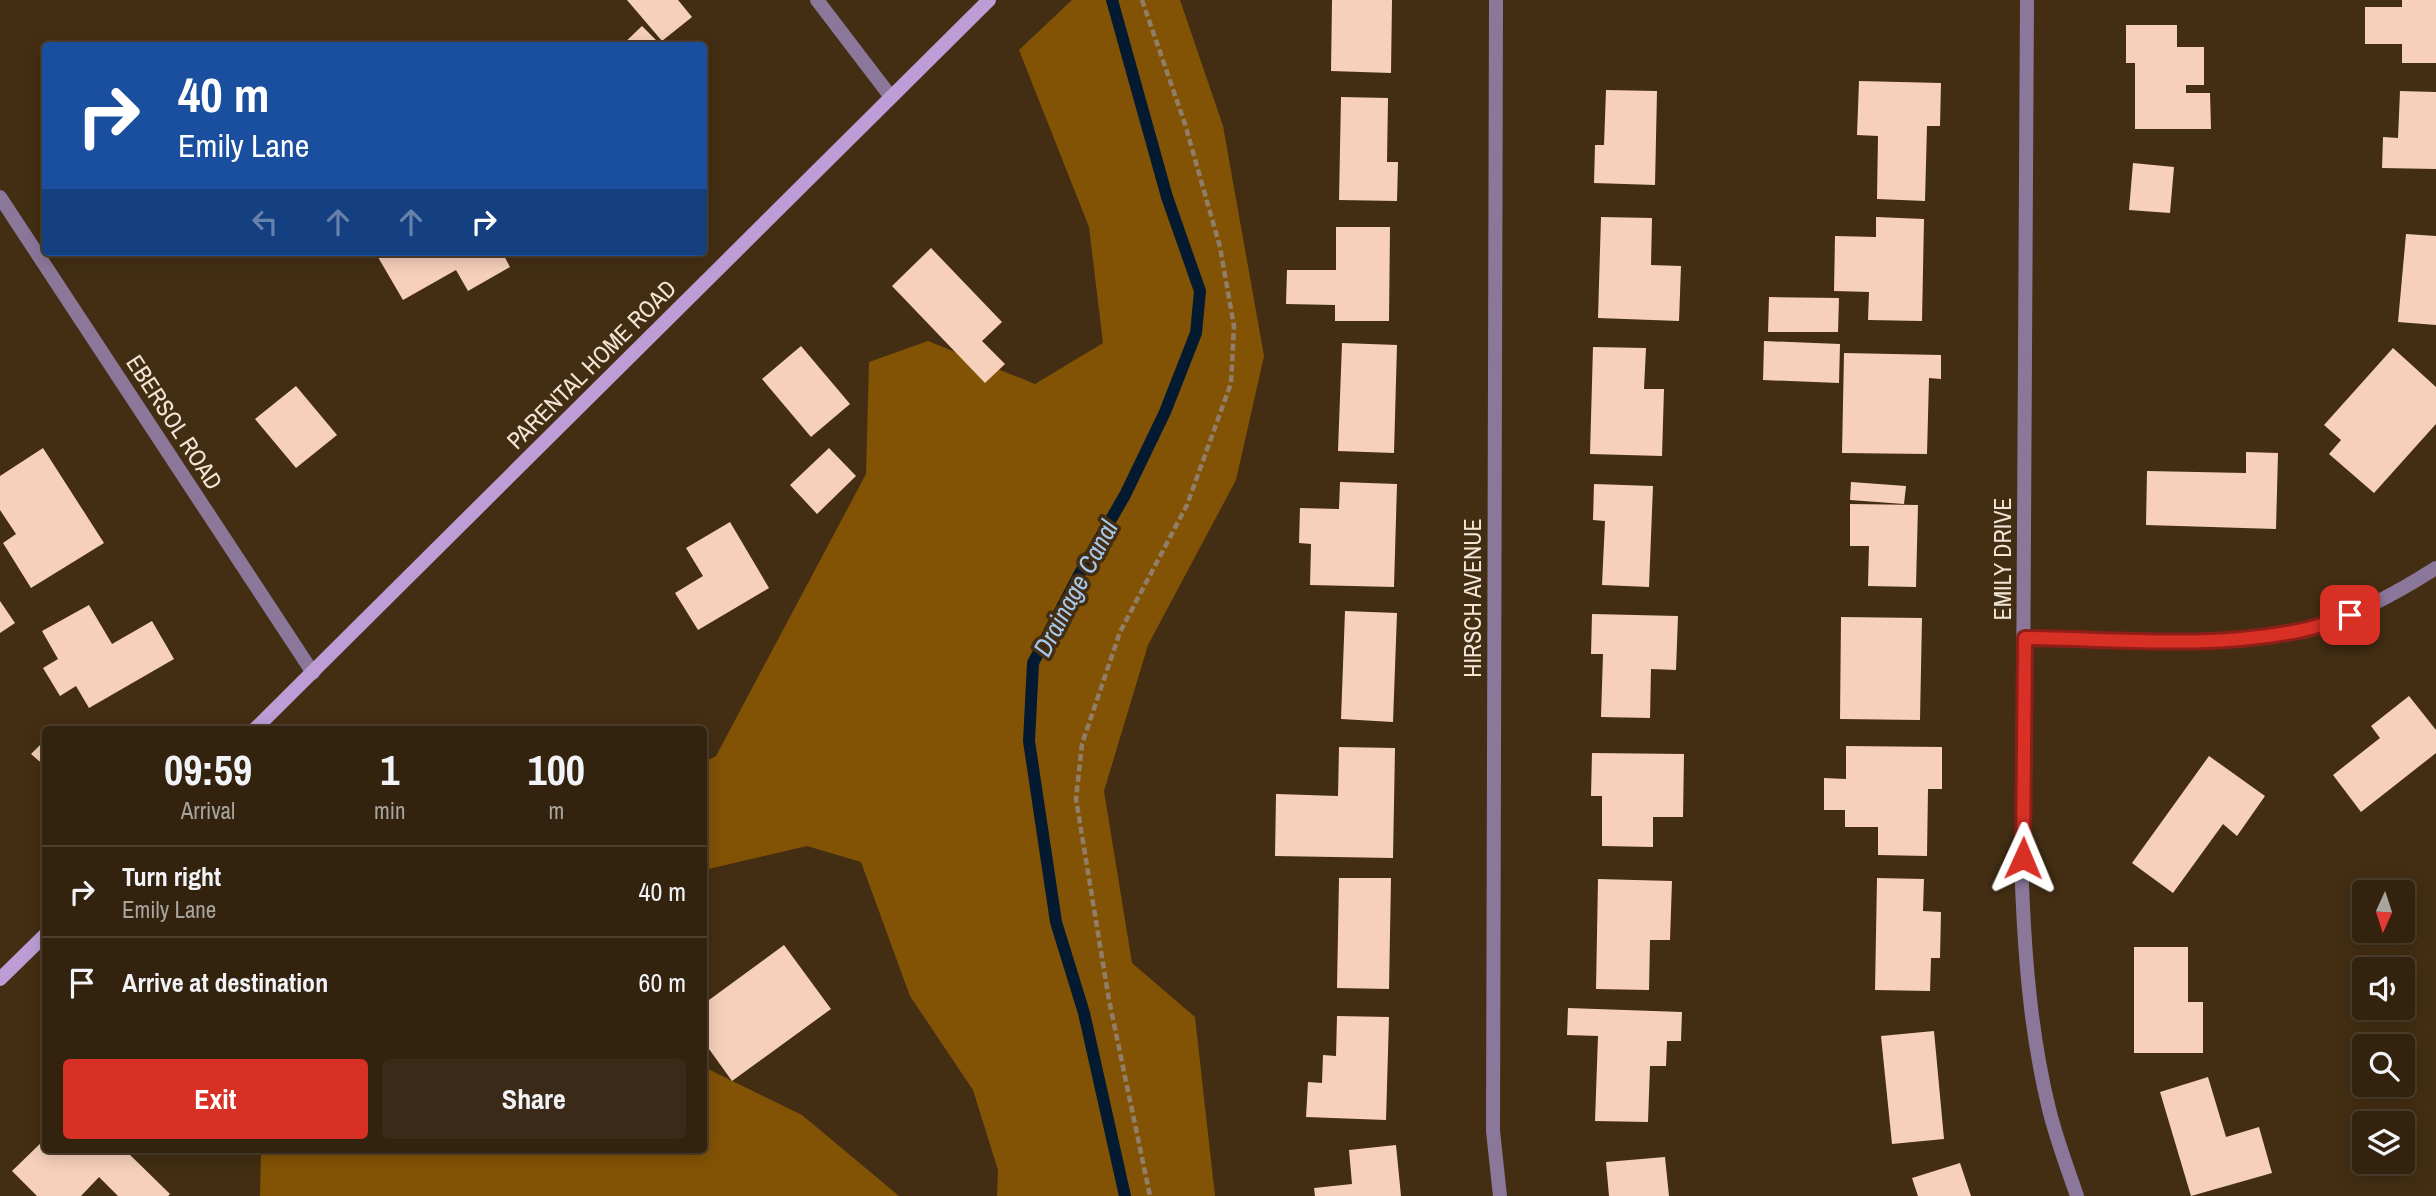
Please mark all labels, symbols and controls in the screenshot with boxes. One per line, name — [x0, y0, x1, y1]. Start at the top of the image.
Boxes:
text: 40 m — [178, 61, 270, 127]
icon: right — [63, 70, 154, 161]
text: Emily Lane — [178, 124, 309, 167]
icon: left — [246, 203, 284, 241]
icon: ahead — [319, 203, 357, 241]
icon: ahead — [392, 203, 430, 241]
icon: right — [465, 203, 503, 241]
street label: PARENTAL HOME ROAD — [499, 272, 683, 456]
street label: EBERSOL ROAD — [119, 348, 231, 496]
street label: EMILY DRIVE — [1986, 498, 2018, 620]
water label: Drainage Canal — [1024, 513, 1126, 662]
street label: HIRSCH AVENUE — [1456, 518, 1488, 678]
pin — [2320, 585, 2380, 645]
icon: arrive — [2331, 596, 2369, 634]
text: 09:59 — [164, 742, 252, 798]
text: 1 — [380, 742, 399, 798]
text: 100 — [528, 742, 585, 798]
text: Arrival — [181, 795, 235, 826]
text: min — [374, 795, 406, 826]
text: m — [548, 795, 564, 826]
position arrow — [1986, 821, 2060, 895]
text: Turn right — [122, 859, 221, 894]
icon: right — [63, 873, 101, 911]
text: 40 m — [639, 874, 686, 909]
north arrow — [2352, 880, 2415, 943]
map controls — [2352, 880, 2415, 1174]
text: Emily Lane — [122, 894, 216, 925]
button: sound — [2352, 957, 2415, 1020]
icon: arrive — [63, 964, 101, 1002]
text: Arrive at destination — [122, 965, 328, 1000]
text: 60 m — [639, 965, 686, 1000]
button: search — [2352, 1034, 2415, 1097]
button: Exit — [63, 1059, 368, 1139]
button: Share — [382, 1059, 686, 1139]
button: layers — [2352, 1111, 2415, 1174]

